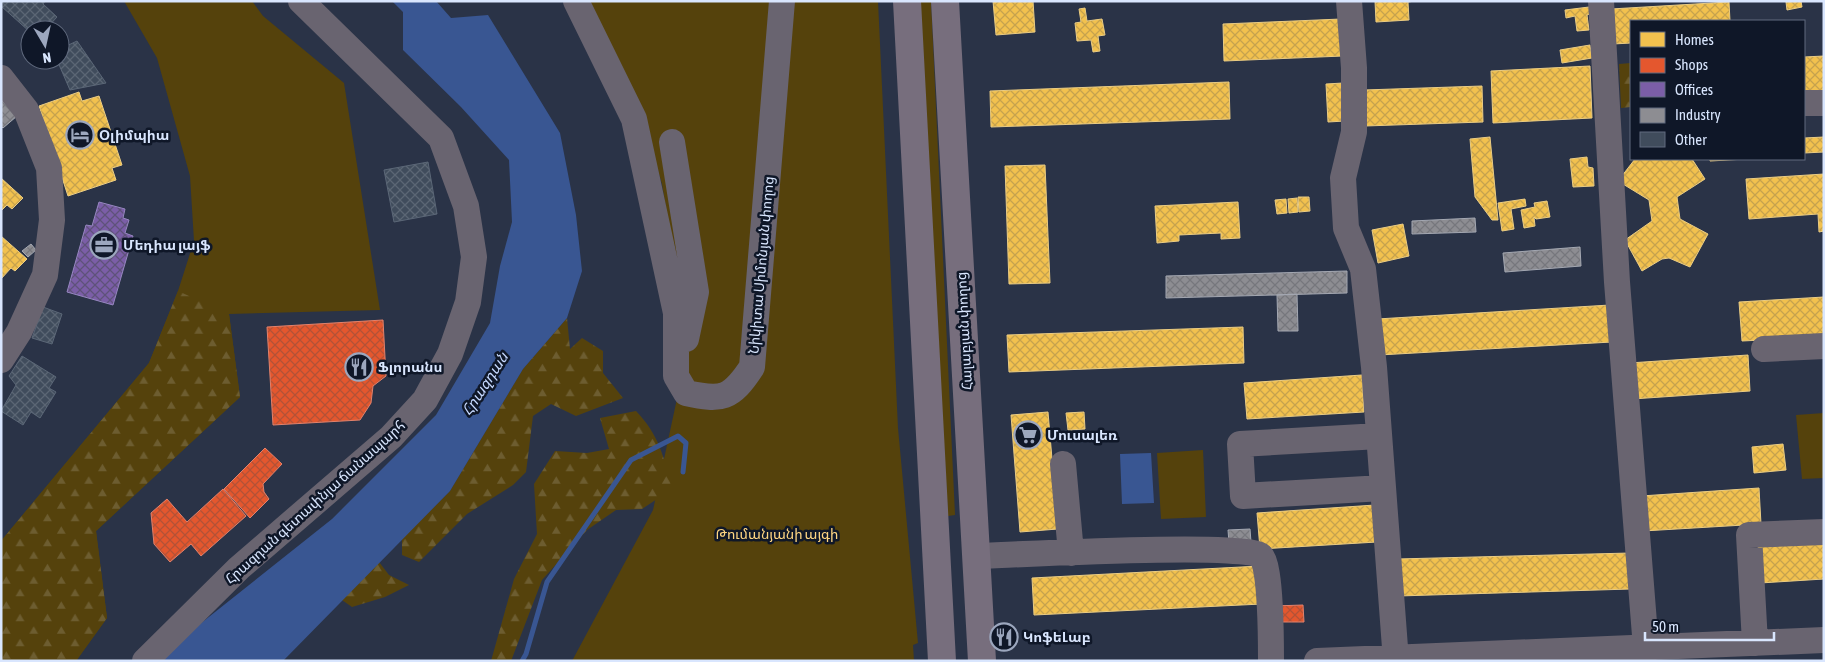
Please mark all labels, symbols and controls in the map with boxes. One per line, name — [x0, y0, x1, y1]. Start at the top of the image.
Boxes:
north arrow — [20, 20, 70, 70]
legend — [1630, 20, 1805, 160]
text: Homes — [1675, 31, 1714, 48]
text: N — [42, 49, 52, 66]
text: Shops — [1675, 56, 1708, 73]
text: Offices — [1675, 81, 1713, 98]
text: Industry — [1675, 106, 1721, 123]
hotel icon: Օլիմպիա — [65, 120, 95, 150]
place label: Օլիմպիա — [99, 127, 169, 143]
text: Other — [1675, 131, 1707, 148]
street label: Նիկիտա Սիմոնյան փողոց — [745, 175, 777, 355]
office icon: Մեդիա լայֆ — [89, 230, 119, 260]
place label: Մեդիա լայֆ — [123, 237, 211, 253]
street label: Հալաբյան փողոց — [953, 272, 975, 390]
water label: Հրազդան — [458, 348, 513, 419]
restaurant icon: Ֆլորանս — [344, 352, 374, 382]
place label: Ֆլորանս — [378, 359, 443, 375]
street label: Հրազդան գետափնյա ճանապարհ — [222, 417, 408, 587]
supermarket icon: Մուսալեռ — [1013, 420, 1043, 450]
place label: Մուսալեռ — [1047, 427, 1118, 443]
park label: Թումանյանի այգի — [716, 526, 838, 542]
scale bar — [1645, 610, 1774, 642]
text: 50 m — [1652, 618, 1679, 635]
restaurant icon: ԿոֆեԼաբ — [989, 622, 1019, 652]
place label: ԿոֆեԼաբ — [1023, 629, 1091, 645]

